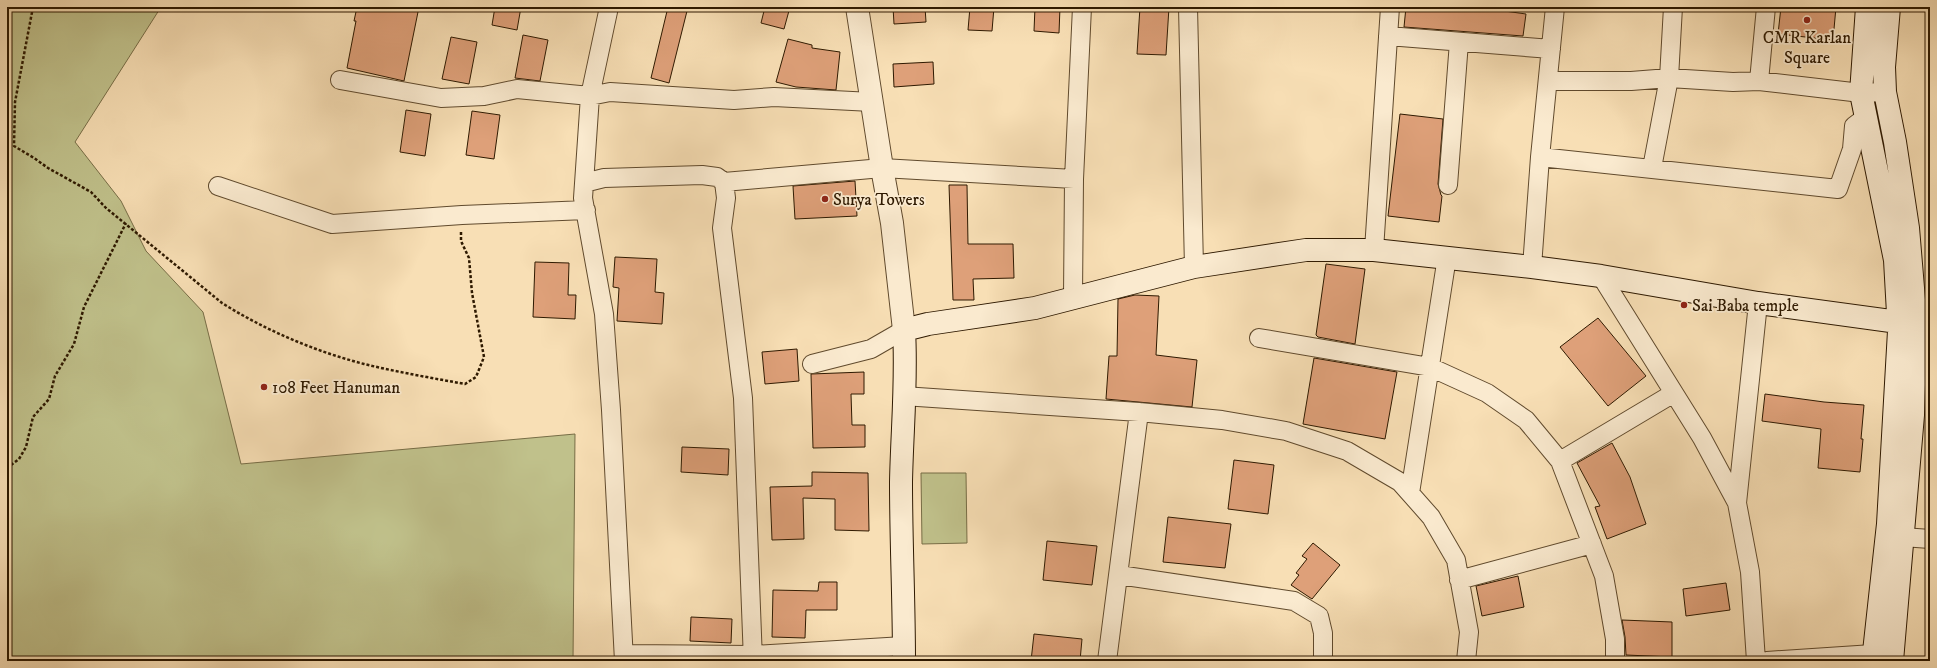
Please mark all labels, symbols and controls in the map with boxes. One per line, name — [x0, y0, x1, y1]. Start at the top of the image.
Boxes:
marker: CMR Karlan Square — [1802, 15, 1812, 25]
place label: CMR Karlan Square — [1763, 27, 1851, 69]
place label: Surya Towers — [833, 189, 925, 211]
marker: Surya Towers — [820, 194, 830, 204]
place label: Sai Baba temple — [1692, 295, 1799, 317]
marker: Sai Baba temple — [1679, 300, 1689, 310]
place label: 108 Feet Hanuman — [272, 377, 400, 399]
marker: 108 Feet Hanuman — [259, 382, 269, 392]

